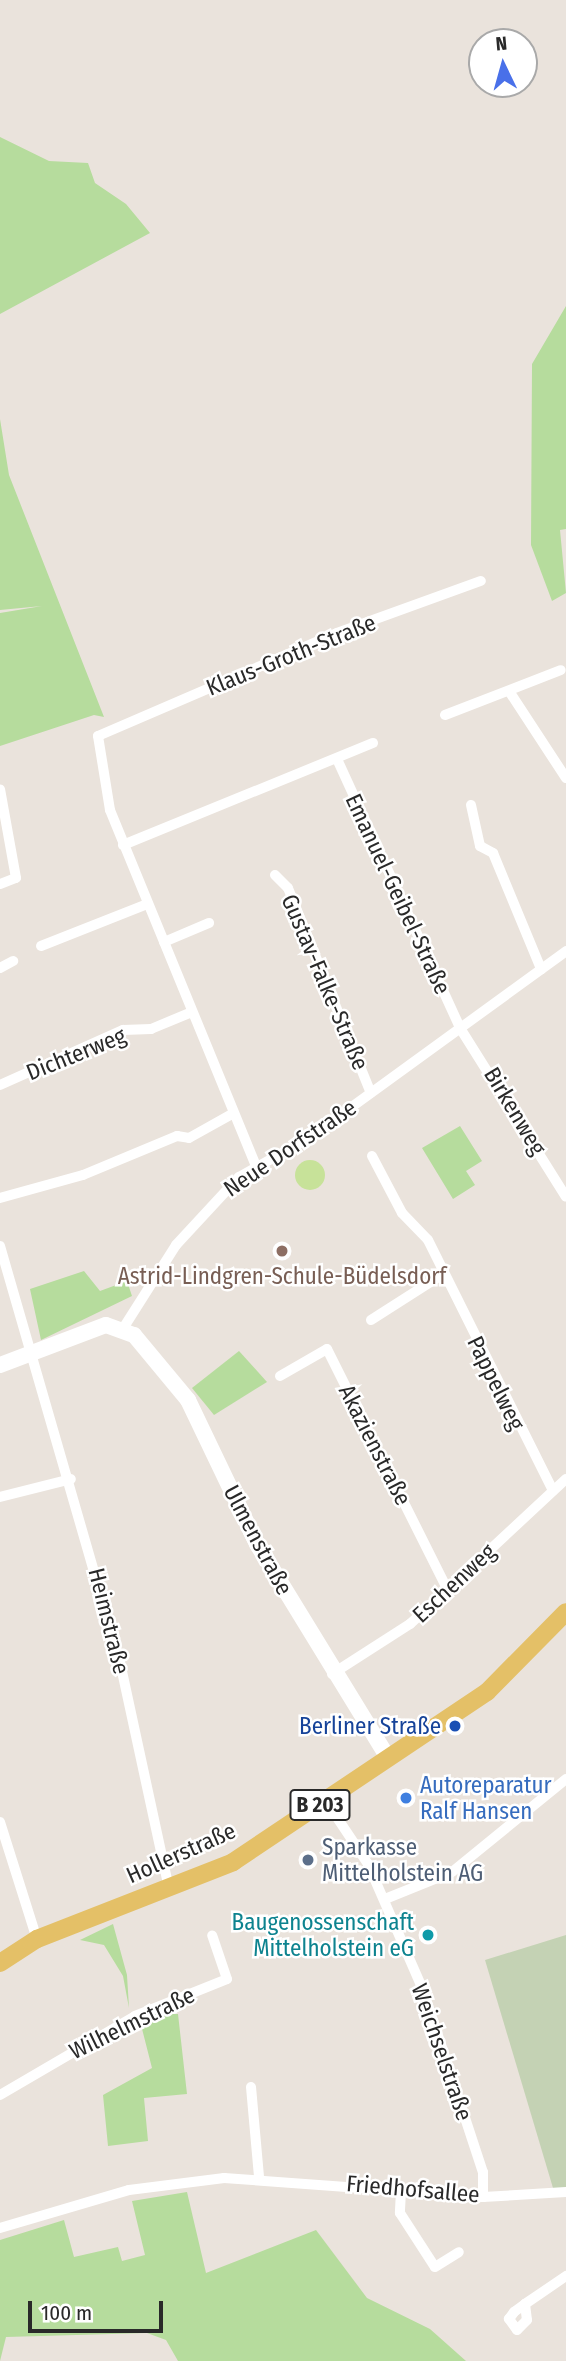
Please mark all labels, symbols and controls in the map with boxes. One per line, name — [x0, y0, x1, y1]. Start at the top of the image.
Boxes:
north arrow — [468, 28, 538, 98]
text: N — [495, 32, 508, 56]
street label: Klaus-Groth-Straße — [202, 608, 380, 702]
street label: Emanuel-Geibel-Straße — [339, 789, 457, 999]
street label: Gustav-Falke-Straße — [276, 890, 374, 1074]
street label: Dichterweg — [22, 1022, 130, 1086]
street label: Birkenweg — [478, 1062, 552, 1160]
street label: Neue Dorfstraße — [218, 1093, 362, 1203]
marker: Astrid-Lindgren-Schule-Büdelsdorf — [274, 1243, 290, 1259]
place label: Astrid-Lindgren-Schule-Büdelsdorf — [118, 1262, 446, 1290]
street label: Pappelweg — [461, 1331, 531, 1435]
street label: Akazienstraße — [333, 1380, 417, 1510]
street label: Ulmenstraße — [218, 1480, 298, 1600]
street label: Eschenweg — [407, 1538, 501, 1628]
street label: Heimstraße — [83, 1565, 135, 1677]
place label: Berliner Straße — [299, 1712, 441, 1740]
marker: Berliner Straße — [447, 1718, 463, 1734]
place label: Autoreparatur Ralf Hansen — [420, 1771, 552, 1825]
road number: B 203 — [288, 1787, 352, 1822]
marker: Autoreparatur Ralf Hansen — [398, 1790, 414, 1806]
street label: Hollerstraße — [122, 1817, 240, 1889]
place label: Sparkasse Mittelholstein AG — [322, 1833, 483, 1887]
marker: Sparkasse Mittelholstein AG — [300, 1852, 316, 1868]
place label: Baugenossenschaft Mittelholstein eG — [232, 1908, 414, 1962]
marker: Baugenossenschaft Mittelholstein eG — [420, 1927, 436, 1943]
street label: Weichselstraße — [406, 1980, 478, 2124]
street label: Wilhelmstraße — [65, 1981, 199, 2065]
street label: Friedhofsallee — [345, 2169, 481, 2209]
scale bar — [32, 2288, 166, 2332]
text: 100 m — [41, 2300, 92, 2326]

